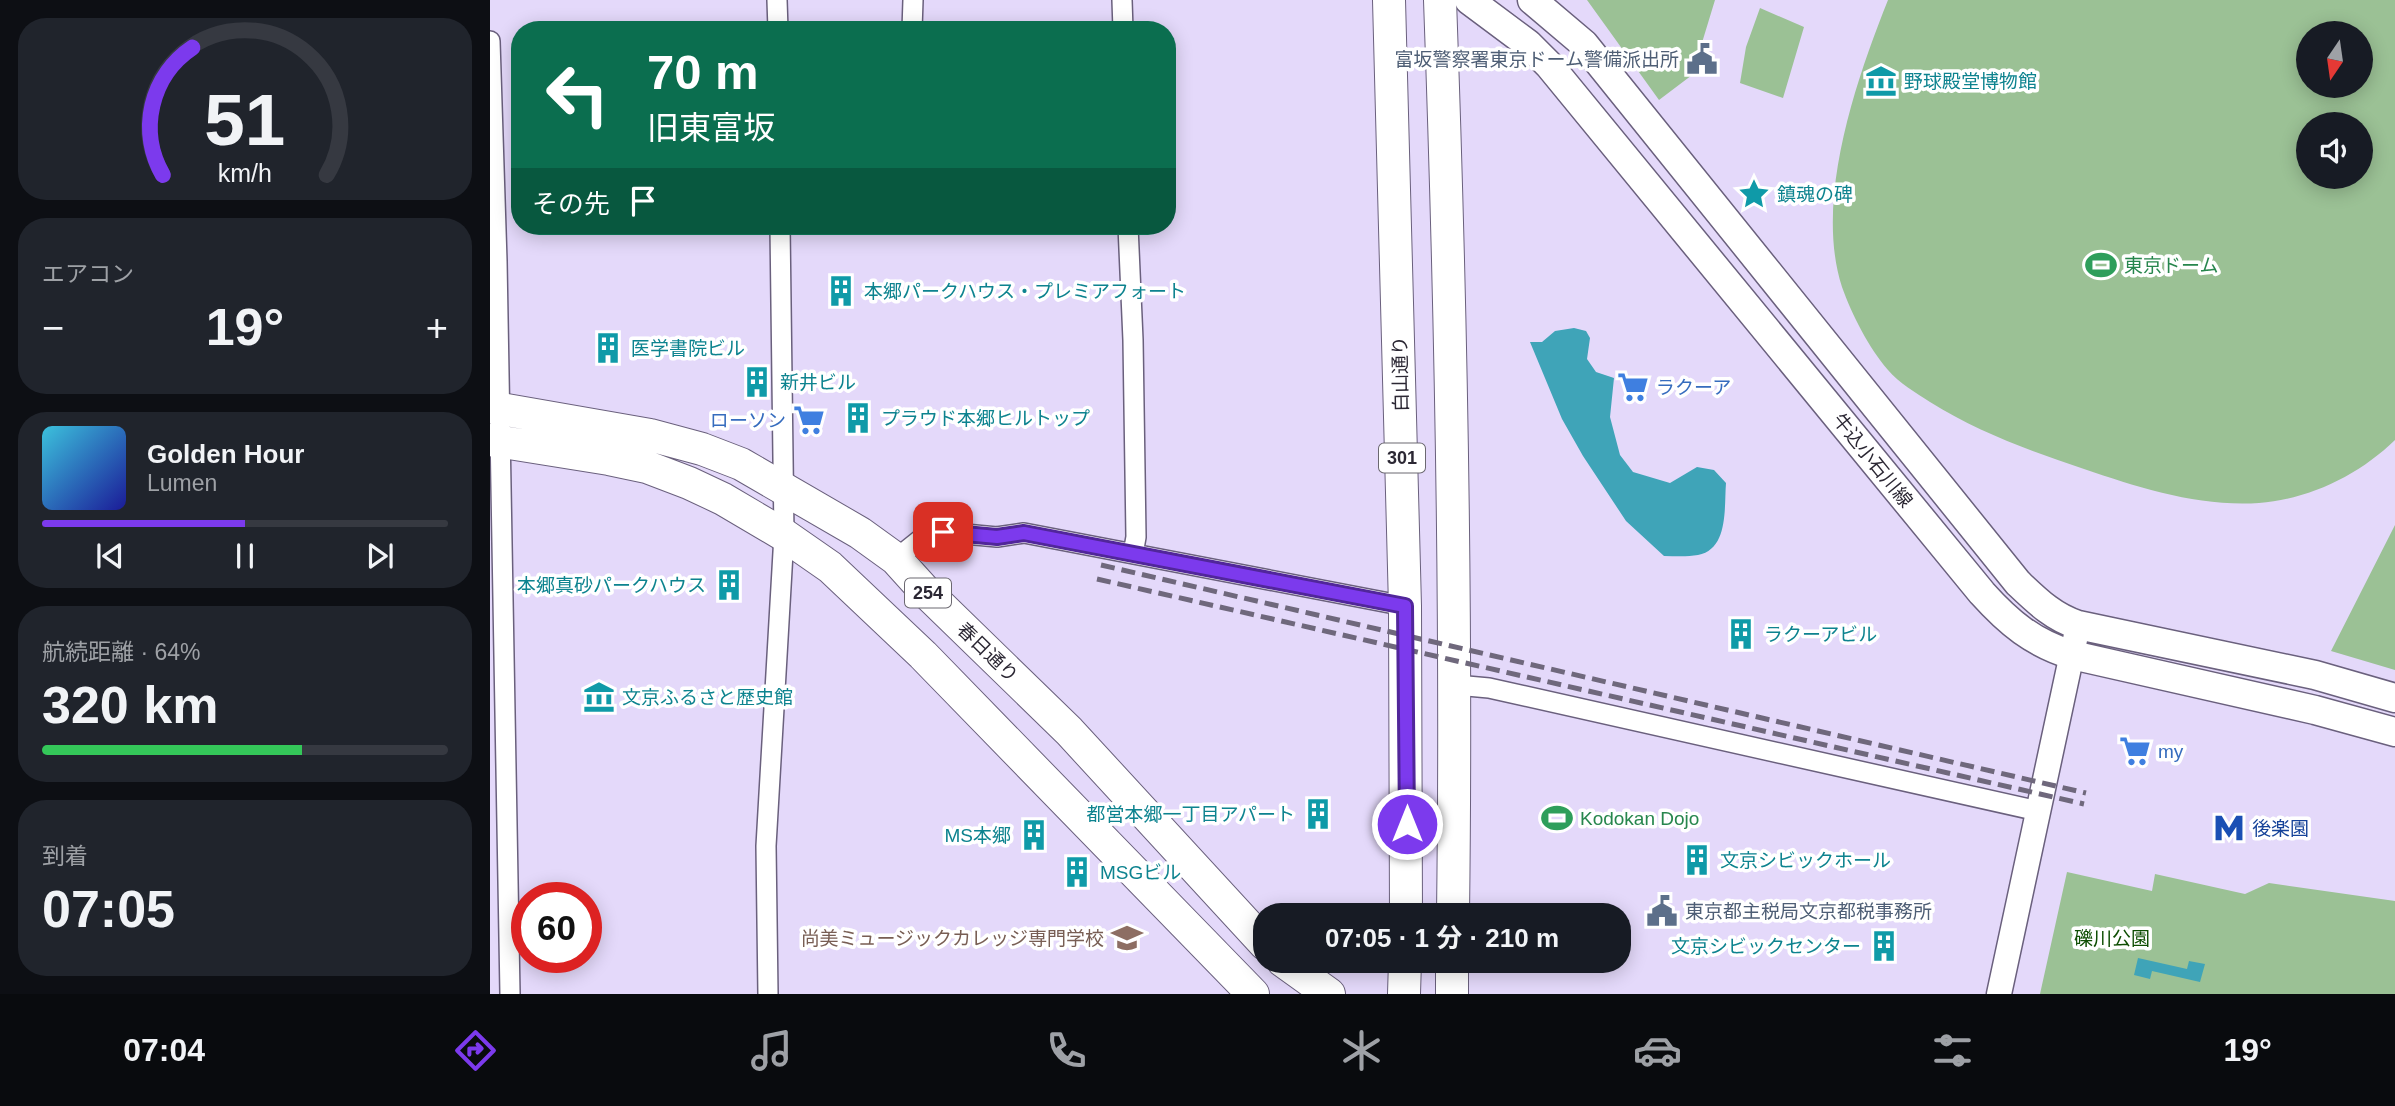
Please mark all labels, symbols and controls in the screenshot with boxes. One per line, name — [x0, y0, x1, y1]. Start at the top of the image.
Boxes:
north arrow — [2296, 21, 2373, 98]
map controls — [2296, 21, 2373, 189]
public building icon: 富坂警察署東京ドーム警備派出所 — [1685, 42, 1719, 76]
text: 70 m — [647, 45, 759, 99]
icon: left — [532, 49, 623, 140]
place label: 富坂警察署東京ドーム警備派出所 — [1395, 49, 1679, 70]
museum icon: 野球殿堂博物館 — [1864, 64, 1898, 98]
place label: 野球殿堂博物館 — [1904, 71, 2037, 92]
text: 51 — [205, 79, 285, 160]
text: 旧東富坂 — [647, 110, 775, 146]
button: sound — [2296, 112, 2373, 189]
text: km/h — [218, 159, 272, 187]
place icon: 鎮魂の碑 — [1737, 177, 1771, 211]
icon: arrive — [624, 182, 662, 220]
place label: 鎮魂の碑 — [1777, 184, 1853, 205]
text: その先 — [532, 189, 610, 219]
sports icon: 東京ドーム — [2084, 248, 2118, 282]
place label: 東京ドーム — [2124, 255, 2218, 276]
text: エアコン — [42, 261, 134, 287]
building icon: 本郷パークハウス・プレミアフォート — [824, 274, 858, 308]
place label: 本郷パークハウス・プレミアフォート — [864, 281, 1186, 302]
text: 19° — [206, 298, 284, 356]
text: − — [42, 307, 64, 349]
text: + — [426, 307, 448, 349]
building icon: 医学書院ビル — [591, 331, 625, 365]
street label: 白山通り — [1389, 336, 1412, 412]
place label: 医学書院ビル — [631, 338, 745, 359]
building icon: 新井ビル — [740, 365, 774, 399]
supermarket icon: ラクーア — [1616, 370, 1650, 404]
place label: 新井ビル — [780, 372, 856, 393]
place label: ラクーア — [1656, 377, 1731, 398]
building icon: プラウド本郷ヒルトップ — [841, 401, 875, 435]
supermarket icon: ローソン — [792, 403, 826, 437]
place label: プラウド本郷ヒルトップ — [881, 408, 1090, 429]
street label: 牛込小石川線 — [1829, 409, 1917, 511]
place label: ローソン — [710, 410, 786, 431]
text: Golden Hour — [147, 439, 304, 469]
road number: 301 — [1379, 444, 1425, 472]
text: Lumen — [147, 470, 217, 496]
pin — [913, 502, 973, 562]
icon: arrive — [924, 513, 962, 551]
icon: previous — [91, 537, 129, 575]
icon: pause — [226, 537, 264, 575]
icon: next — [361, 537, 399, 575]
building icon: 本郷真砂パークハウス — [712, 568, 746, 602]
place label: 本郷真砂パークハウス — [517, 575, 706, 596]
road number: 254 — [905, 578, 951, 608]
building icon: ラクーアビル — [1724, 617, 1758, 651]
street label: 春日通り — [953, 618, 1022, 686]
place label: ラクーアビル — [1764, 624, 1877, 645]
text: 航続距離 · 64% — [42, 639, 200, 665]
text: 320 km — [42, 676, 218, 734]
museum icon: 文京ふるさと歴史館 — [582, 680, 616, 714]
place label: 文京ふるさと歴史館 — [622, 687, 793, 708]
supermarket icon: my — [2118, 734, 2152, 768]
place label: my — [2158, 741, 2184, 762]
position arrow — [1370, 787, 1444, 861]
building icon: 都営本郷一丁目アパート — [1301, 797, 1335, 831]
sports icon: Kodokan Dojo — [1540, 801, 1574, 835]
place label: 都営本郷一丁目アパート — [1086, 804, 1295, 825]
place label: Kodokan Dojo — [1580, 808, 1699, 829]
metro station icon: 後楽園 — [2212, 811, 2246, 845]
building icon: MS本郷 — [1017, 818, 1051, 852]
place label: 後楽園 — [2252, 818, 2309, 839]
place label: MS本郷 — [944, 825, 1011, 846]
text: 到着 — [42, 843, 88, 869]
building icon: 文京シビックホール — [1680, 843, 1714, 877]
place label: 文京シビックホール — [1720, 850, 1891, 871]
building icon: MSGビル — [1060, 855, 1094, 889]
place label: MSGビル — [1100, 862, 1181, 883]
text: 07:05 — [42, 880, 175, 938]
speed limit sign: 60 — [511, 882, 602, 973]
public building icon: 東京都主税局文京都税事務所 — [1645, 894, 1679, 928]
place label: 東京都主税局文京都税事務所 — [1685, 901, 1932, 922]
school or university icon: 尚美ミュージックカレッジ専門学校 — [1110, 921, 1144, 955]
text: 07:05 · 1 分 · 210 m — [1325, 923, 1559, 953]
place label: 尚美ミュージックカレッジ専門学校 — [800, 928, 1104, 949]
park label: 礫川公園 — [2074, 928, 2150, 949]
building icon: 文京シビックセンター — [1867, 929, 1901, 963]
place label: 文京シビックセンター — [1671, 936, 1861, 957]
icon: directions — [451, 1026, 500, 1075]
icon: music — [747, 1026, 796, 1075]
icon: phone — [1042, 1026, 1091, 1075]
icon: climate — [1337, 1026, 1386, 1075]
icon: car — [1633, 1026, 1682, 1075]
icon: filters — [1928, 1026, 1977, 1075]
text: 07:04 — [123, 1032, 205, 1068]
text: 19° — [2223, 1032, 2272, 1068]

